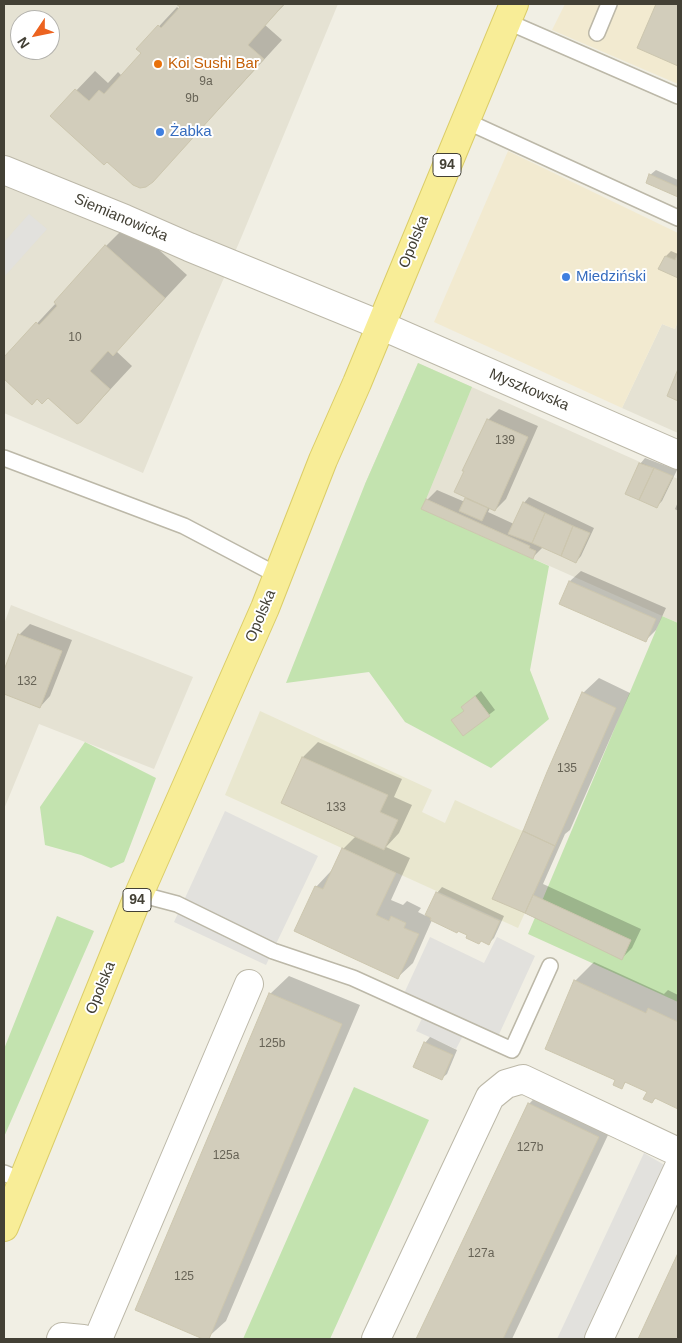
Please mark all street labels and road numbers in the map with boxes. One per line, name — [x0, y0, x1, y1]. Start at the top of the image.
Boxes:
road number: 94 — [433, 154, 461, 176]
street label: Siemianowicka — [71, 190, 171, 246]
street label: Opolska — [395, 213, 433, 271]
street label: Myszkowska — [486, 365, 572, 415]
street label: Opolska — [242, 587, 280, 645]
road number: 94 — [123, 888, 151, 912]
street label: Opolska — [82, 959, 120, 1017]

